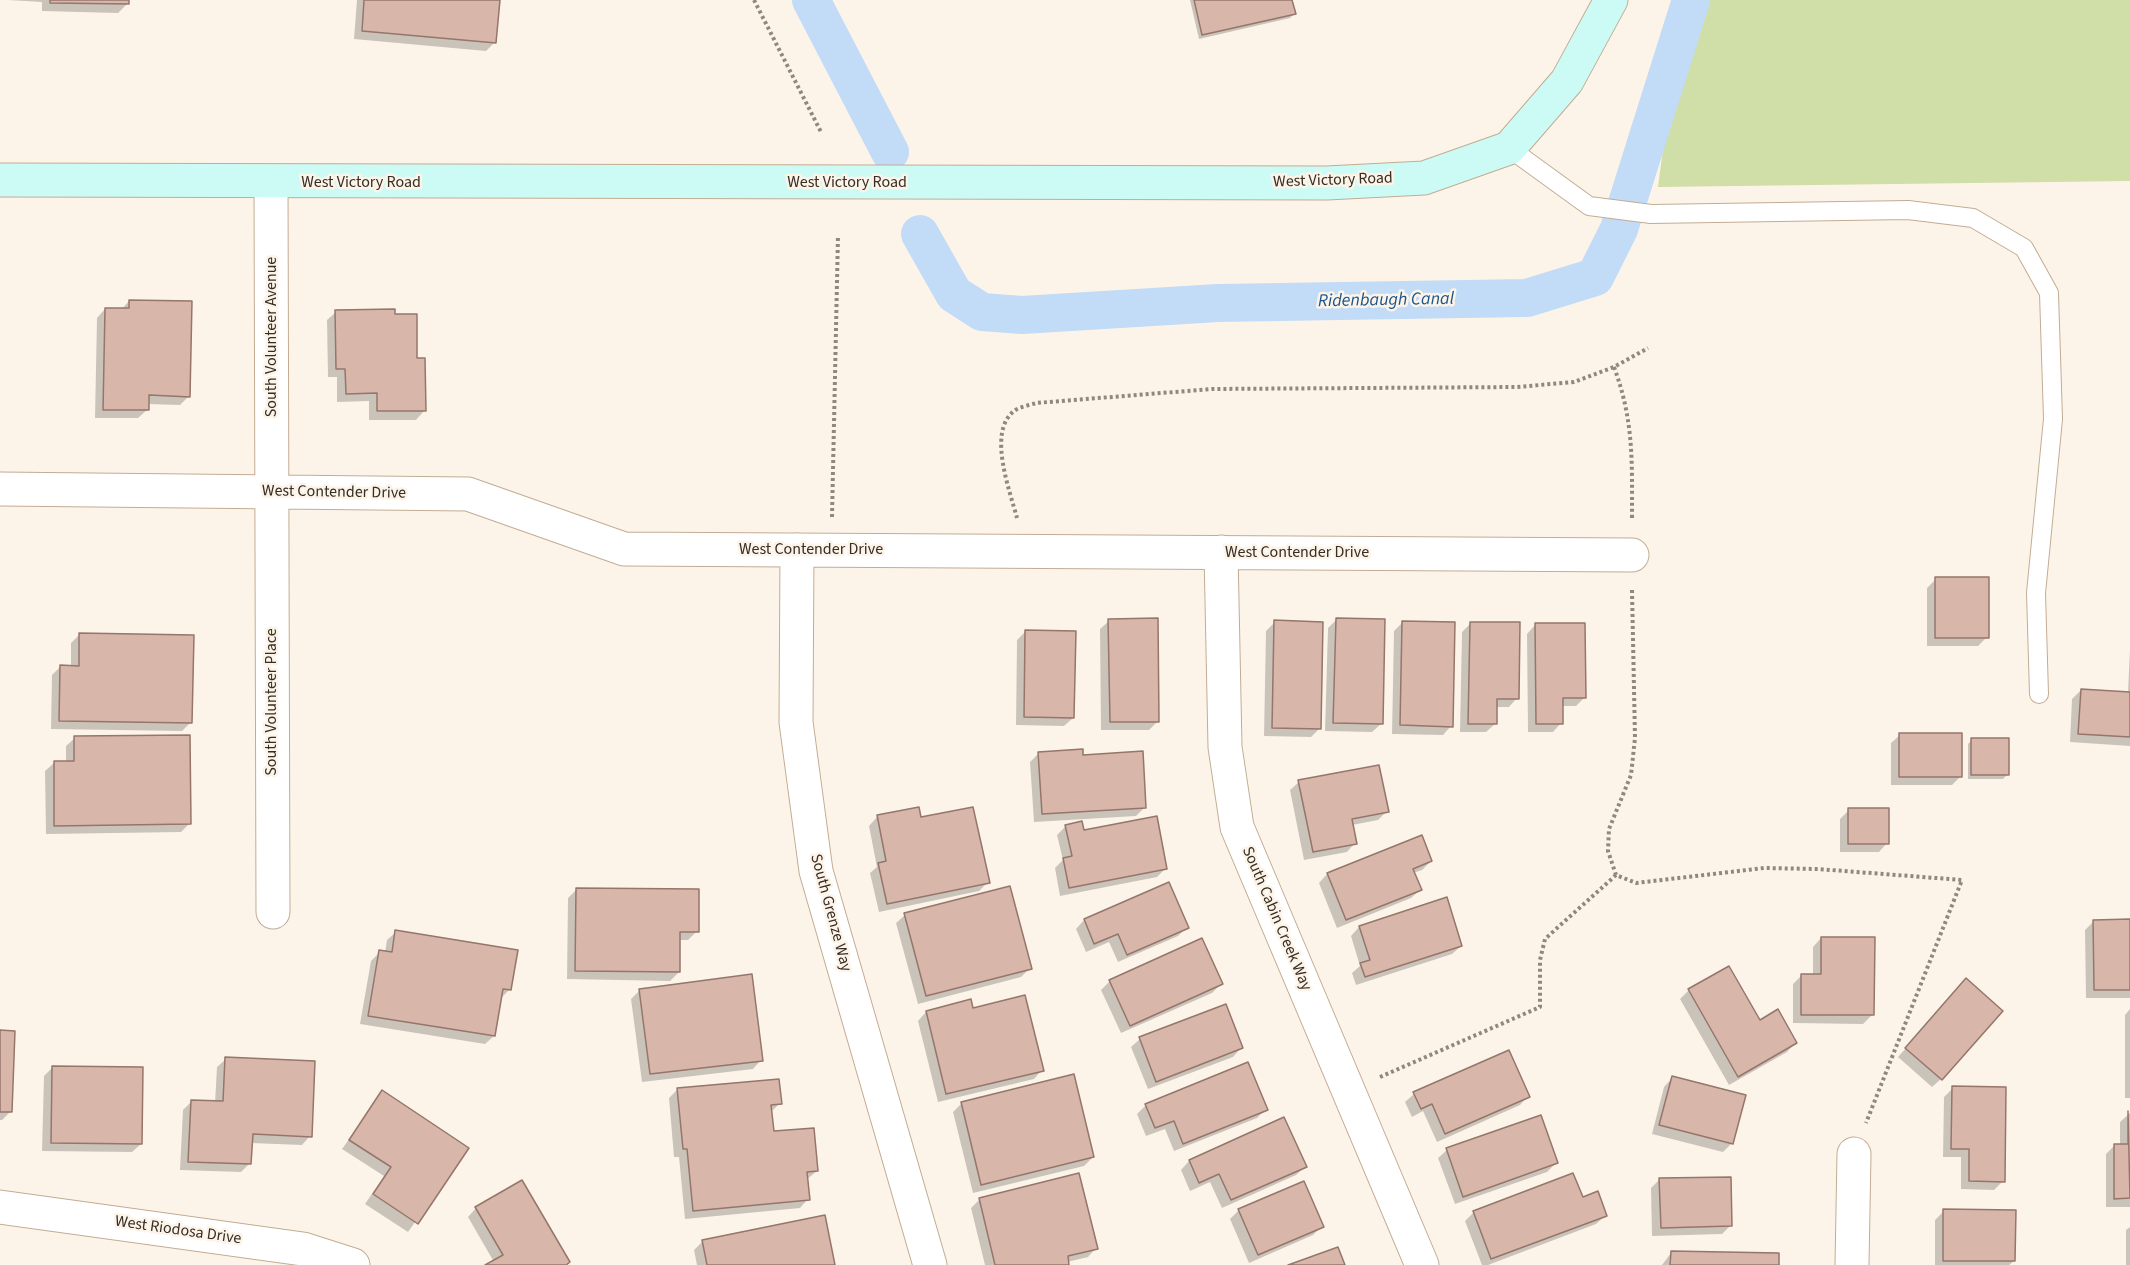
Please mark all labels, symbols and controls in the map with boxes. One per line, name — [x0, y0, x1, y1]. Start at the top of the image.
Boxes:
street label: West Victory Road — [1273, 169, 1393, 193]
street label: West Victory Road — [301, 173, 421, 193]
street label: West Victory Road — [787, 173, 907, 193]
street label: South Volunteer Avenue — [262, 257, 282, 417]
water label: Ridenbaugh Canal — [1318, 289, 1454, 313]
street label: West Contender Drive — [262, 482, 406, 504]
street label: West Contender Drive — [739, 540, 883, 560]
street label: West Contender Drive — [1225, 543, 1369, 563]
street label: South Volunteer Place — [262, 628, 282, 776]
street label: South Cabin Creek Way — [1237, 844, 1315, 994]
street label: South Grenze Way — [805, 852, 855, 974]
street label: West Riodosa Drive — [114, 1213, 242, 1249]

